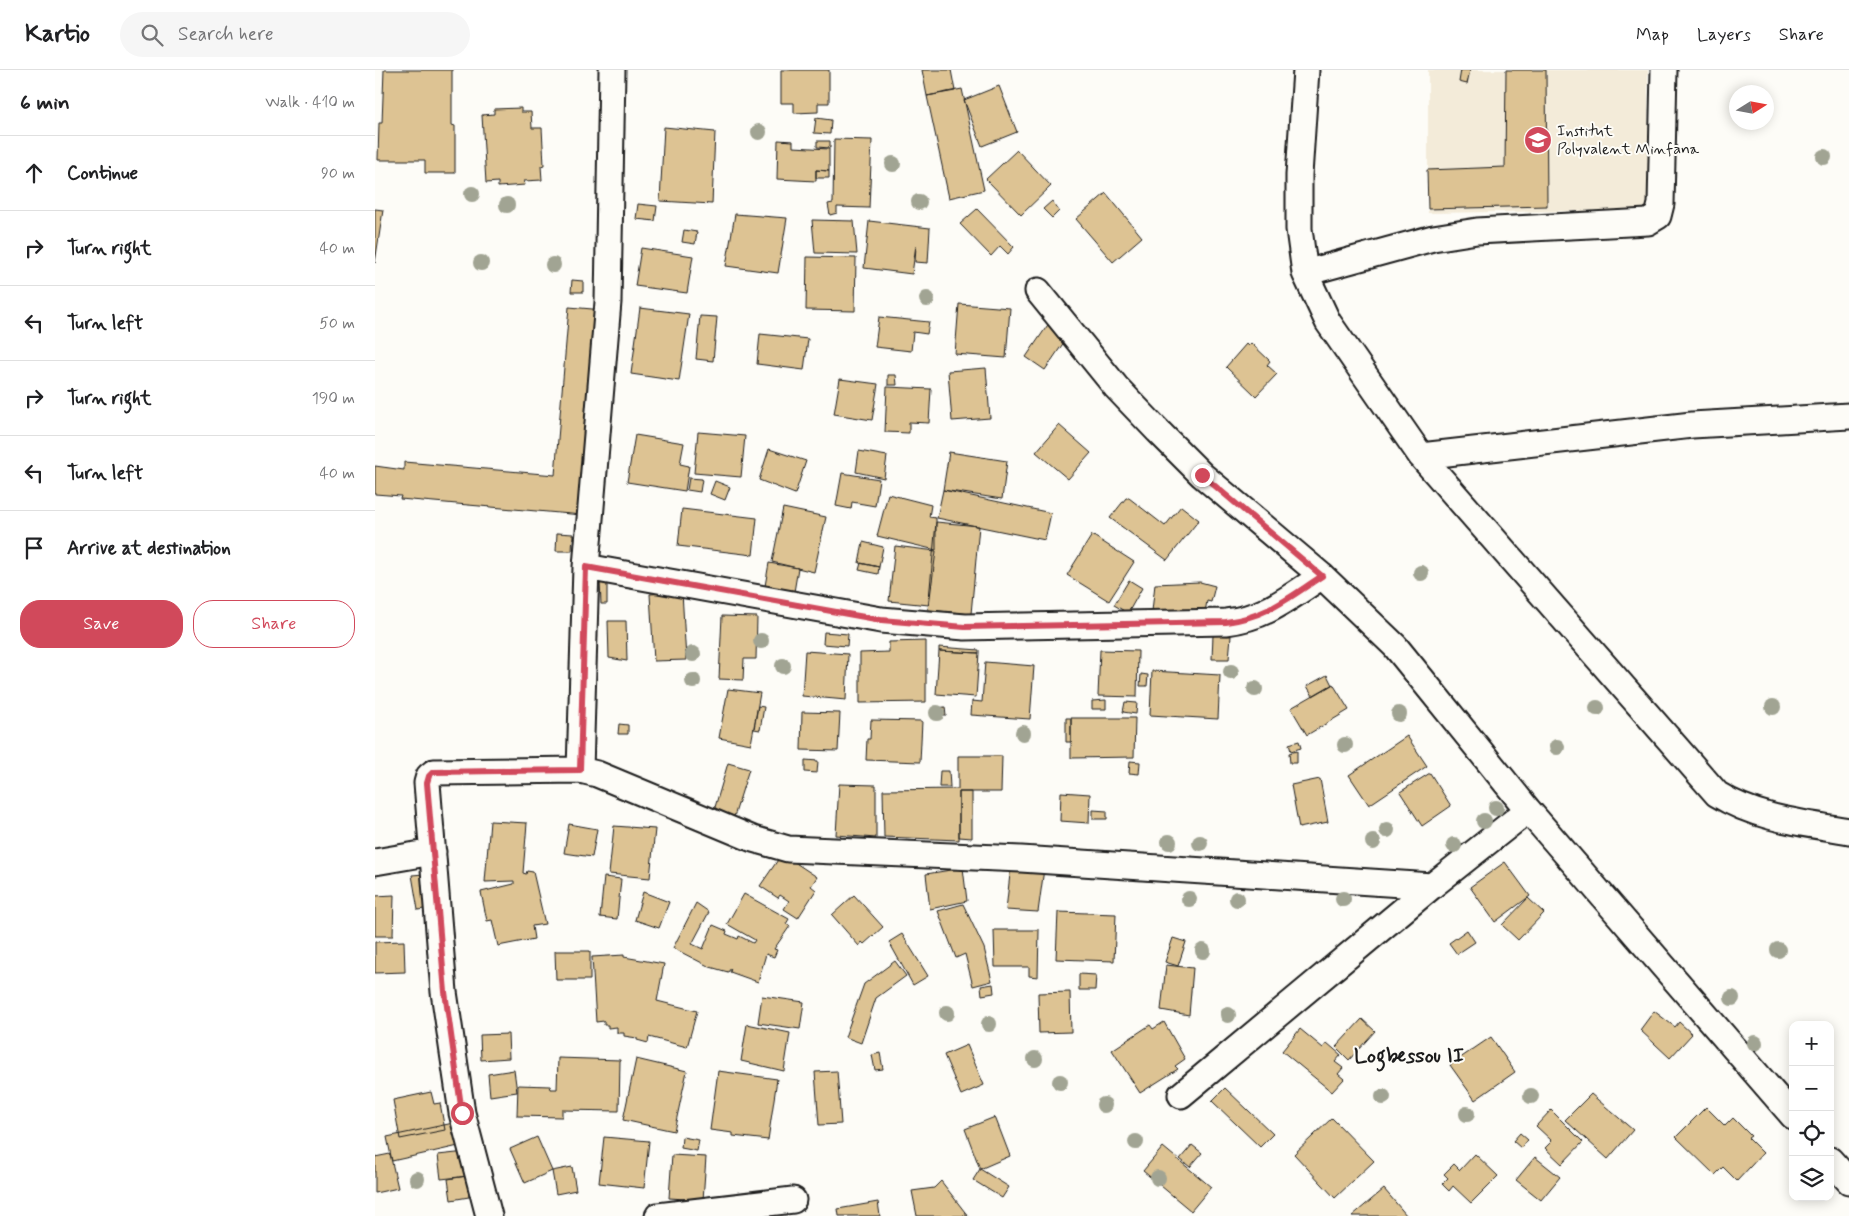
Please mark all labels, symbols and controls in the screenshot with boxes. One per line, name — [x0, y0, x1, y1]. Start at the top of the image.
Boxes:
search box — [120, 12, 470, 57]
text: Kartio — [25, 19, 90, 50]
icon: search — [138, 21, 166, 49]
text: Search here — [178, 22, 274, 47]
text: Map — [1636, 23, 1669, 47]
text: Layers — [1697, 23, 1751, 47]
text: Share — [1779, 23, 1824, 47]
north arrow — [1729, 85, 1774, 130]
text: 6 min — [20, 89, 70, 117]
text: Walk · 410 m — [265, 92, 355, 113]
place label: Institut Polyvalent Minfana — [1557, 121, 1699, 160]
school or university icon: Institut Polyvalent Minfana — [1523, 125, 1553, 155]
icon: ahead — [20, 159, 48, 187]
text: Continue — [67, 161, 138, 186]
text: 90 m — [321, 163, 355, 184]
icon: right — [20, 234, 48, 262]
text: Turn right — [67, 236, 151, 261]
text: 40 m — [319, 238, 355, 259]
icon: left — [20, 309, 48, 337]
text: Turn left — [67, 311, 143, 336]
text: 50 m — [319, 313, 355, 334]
icon: right — [20, 384, 48, 412]
text: Turn right — [67, 386, 151, 411]
text: 190 m — [312, 388, 355, 409]
icon: left — [20, 459, 48, 487]
text: Turn left — [67, 461, 143, 486]
text: 40 m — [319, 463, 355, 484]
route end — [1191, 464, 1214, 487]
icon: arrive — [20, 534, 48, 562]
text: Arrive at destination — [67, 536, 231, 561]
button: Save — [20, 600, 183, 648]
button: Share — [193, 600, 355, 648]
map controls — [1789, 1021, 1834, 1201]
button: + — [1789, 1021, 1834, 1066]
district label: Logbessou II — [1354, 1042, 1464, 1072]
button: − — [1789, 1066, 1834, 1111]
route start — [451, 1102, 474, 1125]
button: locate — [1789, 1111, 1834, 1156]
button: layers — [1789, 1156, 1834, 1201]

